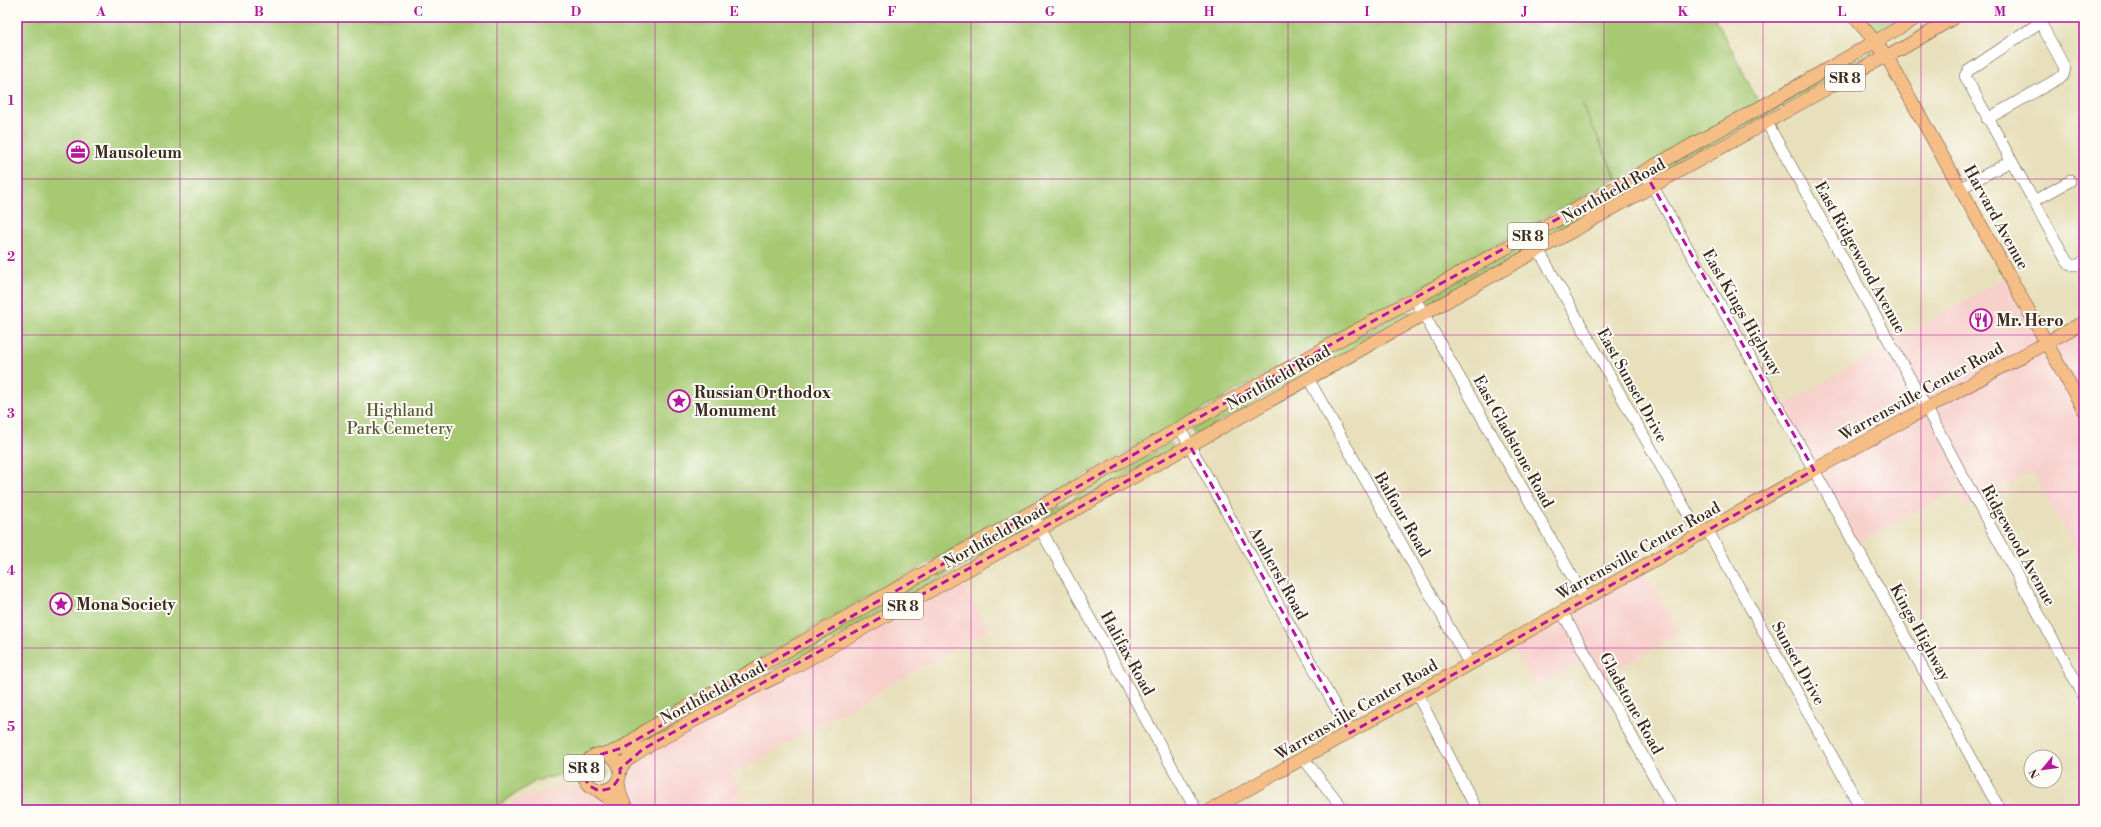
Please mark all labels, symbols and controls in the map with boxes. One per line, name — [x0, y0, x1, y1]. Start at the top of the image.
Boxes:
text: A — [95, 4, 106, 20]
text: B — [254, 4, 264, 20]
text: C — [413, 4, 423, 20]
text: D — [571, 4, 581, 20]
text: E — [729, 4, 739, 20]
text: F — [887, 4, 897, 20]
text: G — [1045, 4, 1056, 20]
text: H — [1204, 4, 1215, 20]
text: I — [1364, 4, 1370, 20]
text: J — [1520, 4, 1528, 20]
text: K — [1678, 4, 1689, 20]
text: L — [1838, 4, 1847, 20]
text: M — [1994, 4, 2006, 20]
road number: SR 8 — [1825, 65, 1865, 91]
text: 1 — [8, 93, 15, 109]
office icon: Mausoleum — [65, 139, 91, 165]
place label: Mausoleum — [94, 143, 182, 163]
street label: Northfield Road — [1558, 154, 1669, 228]
street label: Harvard Avenue — [1959, 162, 2033, 273]
street label: East Ridgewood Avenue — [1810, 178, 1910, 337]
road number: SR 8 — [1508, 223, 1548, 249]
street label: East Kings Highway — [1698, 246, 1787, 380]
text: 2 — [7, 249, 15, 265]
restaurant icon: Mr. Hero — [1968, 307, 1994, 333]
place label: Mr. Hero — [1996, 311, 2064, 331]
street label: East Sunset Drive — [1592, 325, 1672, 446]
street label: Warrensville Center Road — [1835, 338, 2007, 446]
street label: Northfield Road — [1223, 341, 1334, 415]
street label: East Gladstone Road — [1468, 372, 1558, 511]
place label: Russian Orthodox Monument — [694, 383, 832, 421]
place icon: Russian Orthodox Monument — [666, 388, 692, 414]
park label: Highland Park Cemetery — [347, 401, 454, 439]
text: 3 — [7, 406, 15, 422]
street label: Balfour Road — [1369, 468, 1435, 561]
street label: Ridgewood Avenue — [1977, 481, 2060, 610]
street label: Warrensville Center Road — [1552, 497, 1724, 605]
street label: Northfield Road — [940, 499, 1051, 573]
street label: Amherst Road — [1244, 523, 1312, 623]
text: 4 — [7, 563, 16, 579]
street label: Kings Highway — [1885, 581, 1955, 685]
place icon: Mona Society — [48, 591, 74, 617]
road number: SR 8 — [883, 593, 923, 619]
place label: Mona Society — [76, 595, 177, 615]
street label: Halifax Road — [1096, 608, 1158, 699]
street label: Sunset Drive — [1767, 618, 1829, 709]
street label: Gladstone Road — [1595, 649, 1667, 758]
street label: Warrensville Center Road — [1271, 655, 1441, 765]
street label: Northfield Road — [657, 657, 768, 729]
text: 5 — [7, 719, 15, 735]
north arrow — [2023, 749, 2063, 789]
road number: SR 8 — [564, 755, 604, 781]
text: N — [2027, 766, 2043, 781]

